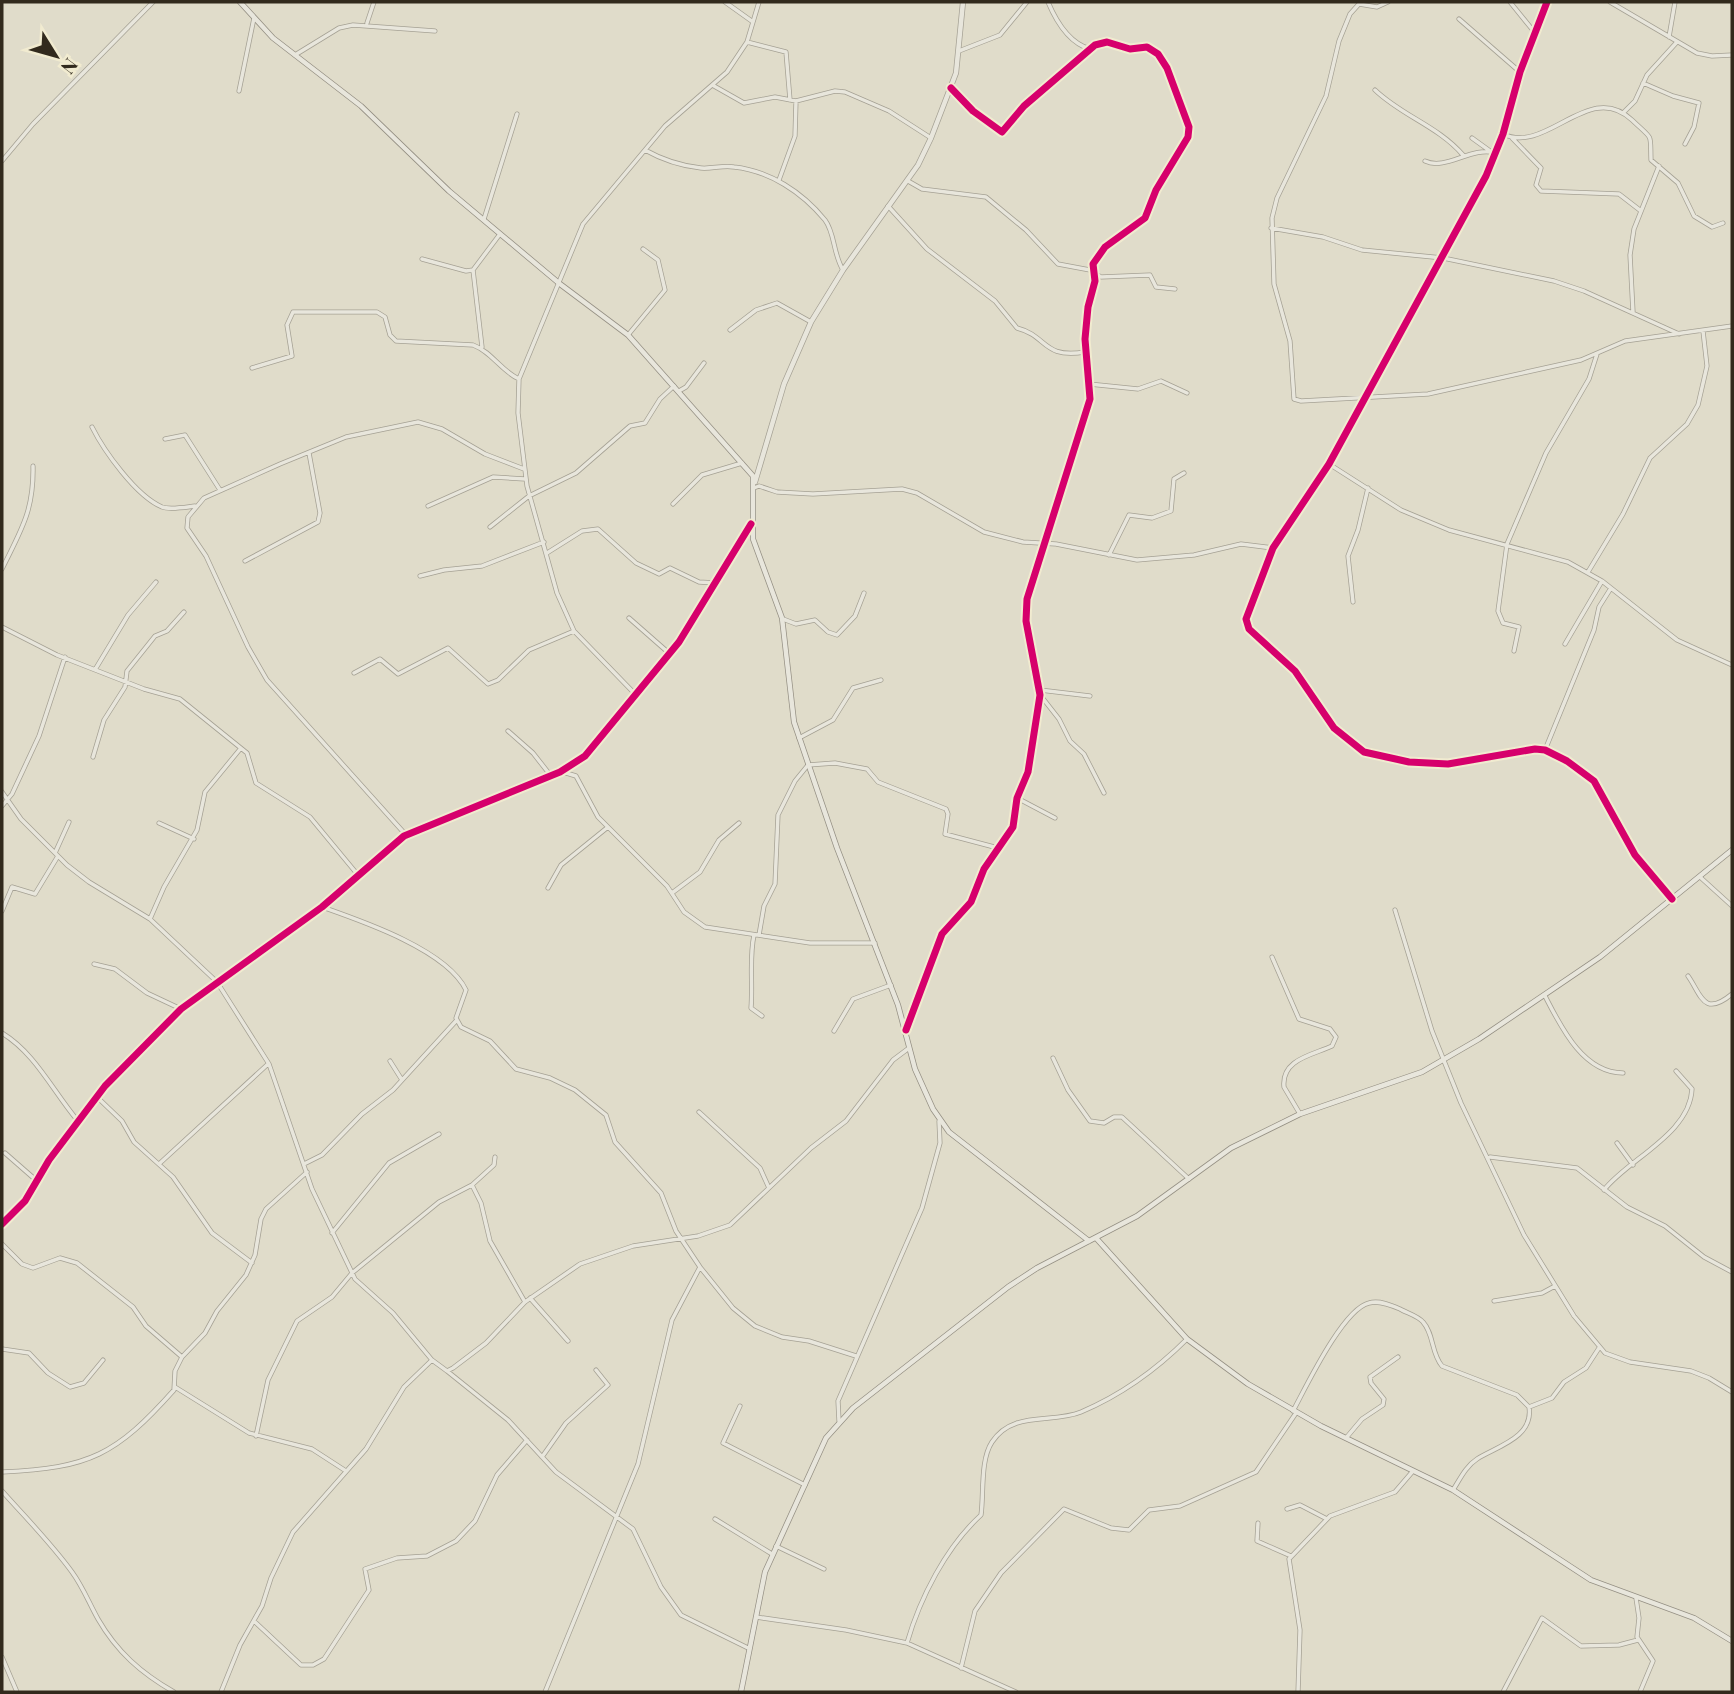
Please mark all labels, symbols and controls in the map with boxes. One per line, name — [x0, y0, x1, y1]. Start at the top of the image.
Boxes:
north arrow — [21, 21, 91, 91]
text: N — [56, 54, 85, 80]

